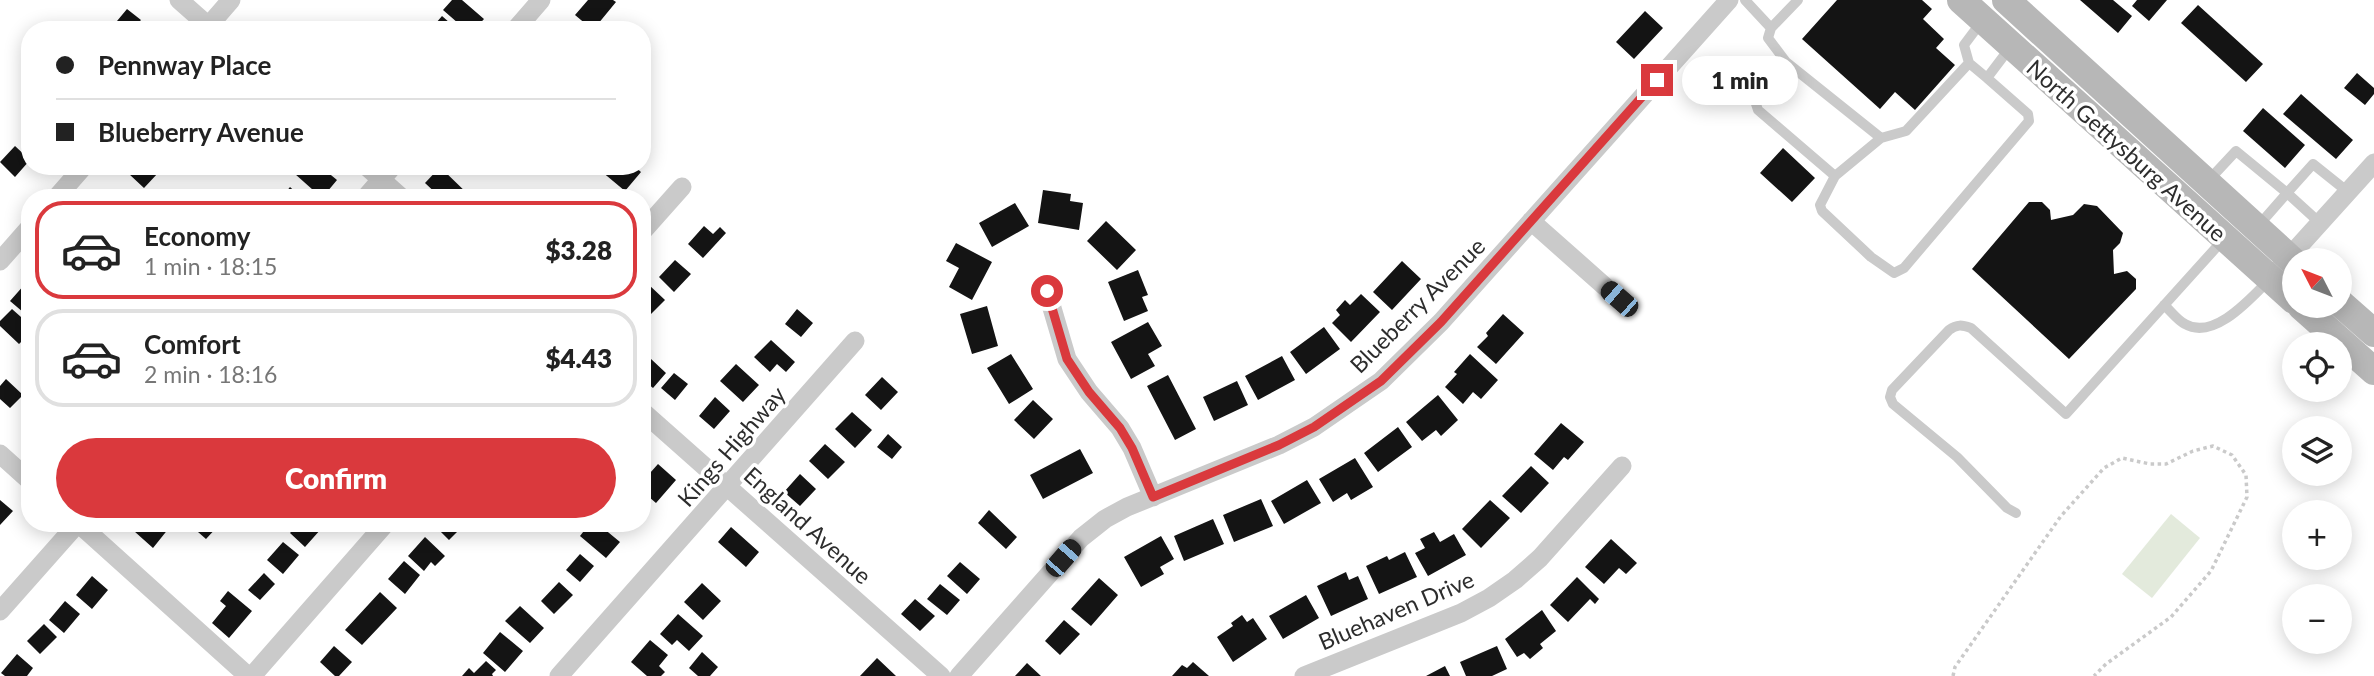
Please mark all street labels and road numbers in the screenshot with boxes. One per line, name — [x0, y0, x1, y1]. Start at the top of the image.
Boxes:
street label: North Gettysburg Avenue — [2022, 53, 2232, 247]
street label: Blueberry Avenue — [1344, 232, 1490, 378]
street label: Kings Highway — [671, 380, 791, 512]
street label: England Avenue — [739, 461, 877, 589]
street label: Bluehaven Drive — [1314, 565, 1478, 655]

